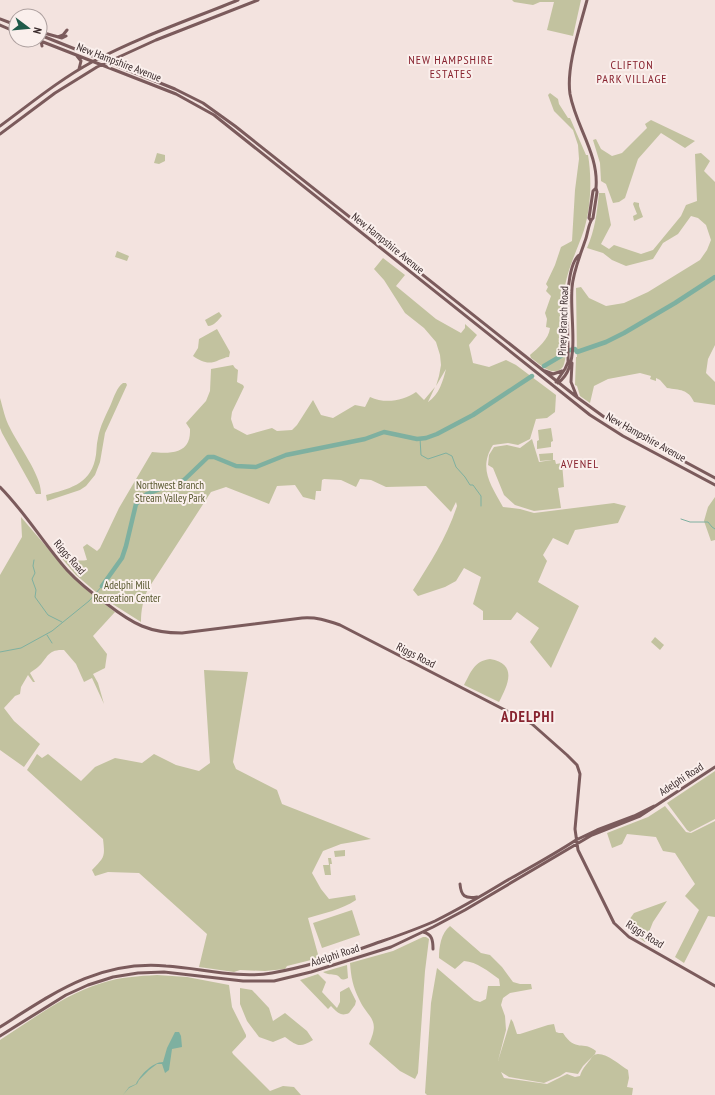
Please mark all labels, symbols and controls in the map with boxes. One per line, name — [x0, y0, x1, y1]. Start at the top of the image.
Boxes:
north arrow — [8, 8, 48, 48]
text: N — [30, 26, 45, 36]
street label: New Hampshire Avenue — [75, 39, 164, 85]
district label: NEW HAMPSHIRE ESTATES — [408, 52, 494, 81]
district label: CLIFTON PARK VILLAGE — [597, 57, 667, 86]
street label: New Hampshire Avenue — [349, 209, 428, 277]
street label: Piney Branch Road — [555, 286, 571, 356]
street label: New Hampshire Avenue — [603, 409, 689, 465]
district label: AVENEL — [561, 456, 599, 471]
park label: Northwest Branch Stream Valley Park — [135, 478, 206, 505]
street label: Riggs Road — [51, 537, 89, 578]
park label: Adelphi Mill Recreation Center — [93, 578, 161, 605]
street label: Riggs Road — [394, 639, 438, 671]
district label: ADELPHI — [500, 707, 555, 726]
street label: Adelphi Road — [656, 759, 706, 799]
street label: Riggs Road — [623, 917, 667, 951]
street label: Adelphi Road — [309, 941, 361, 969]

